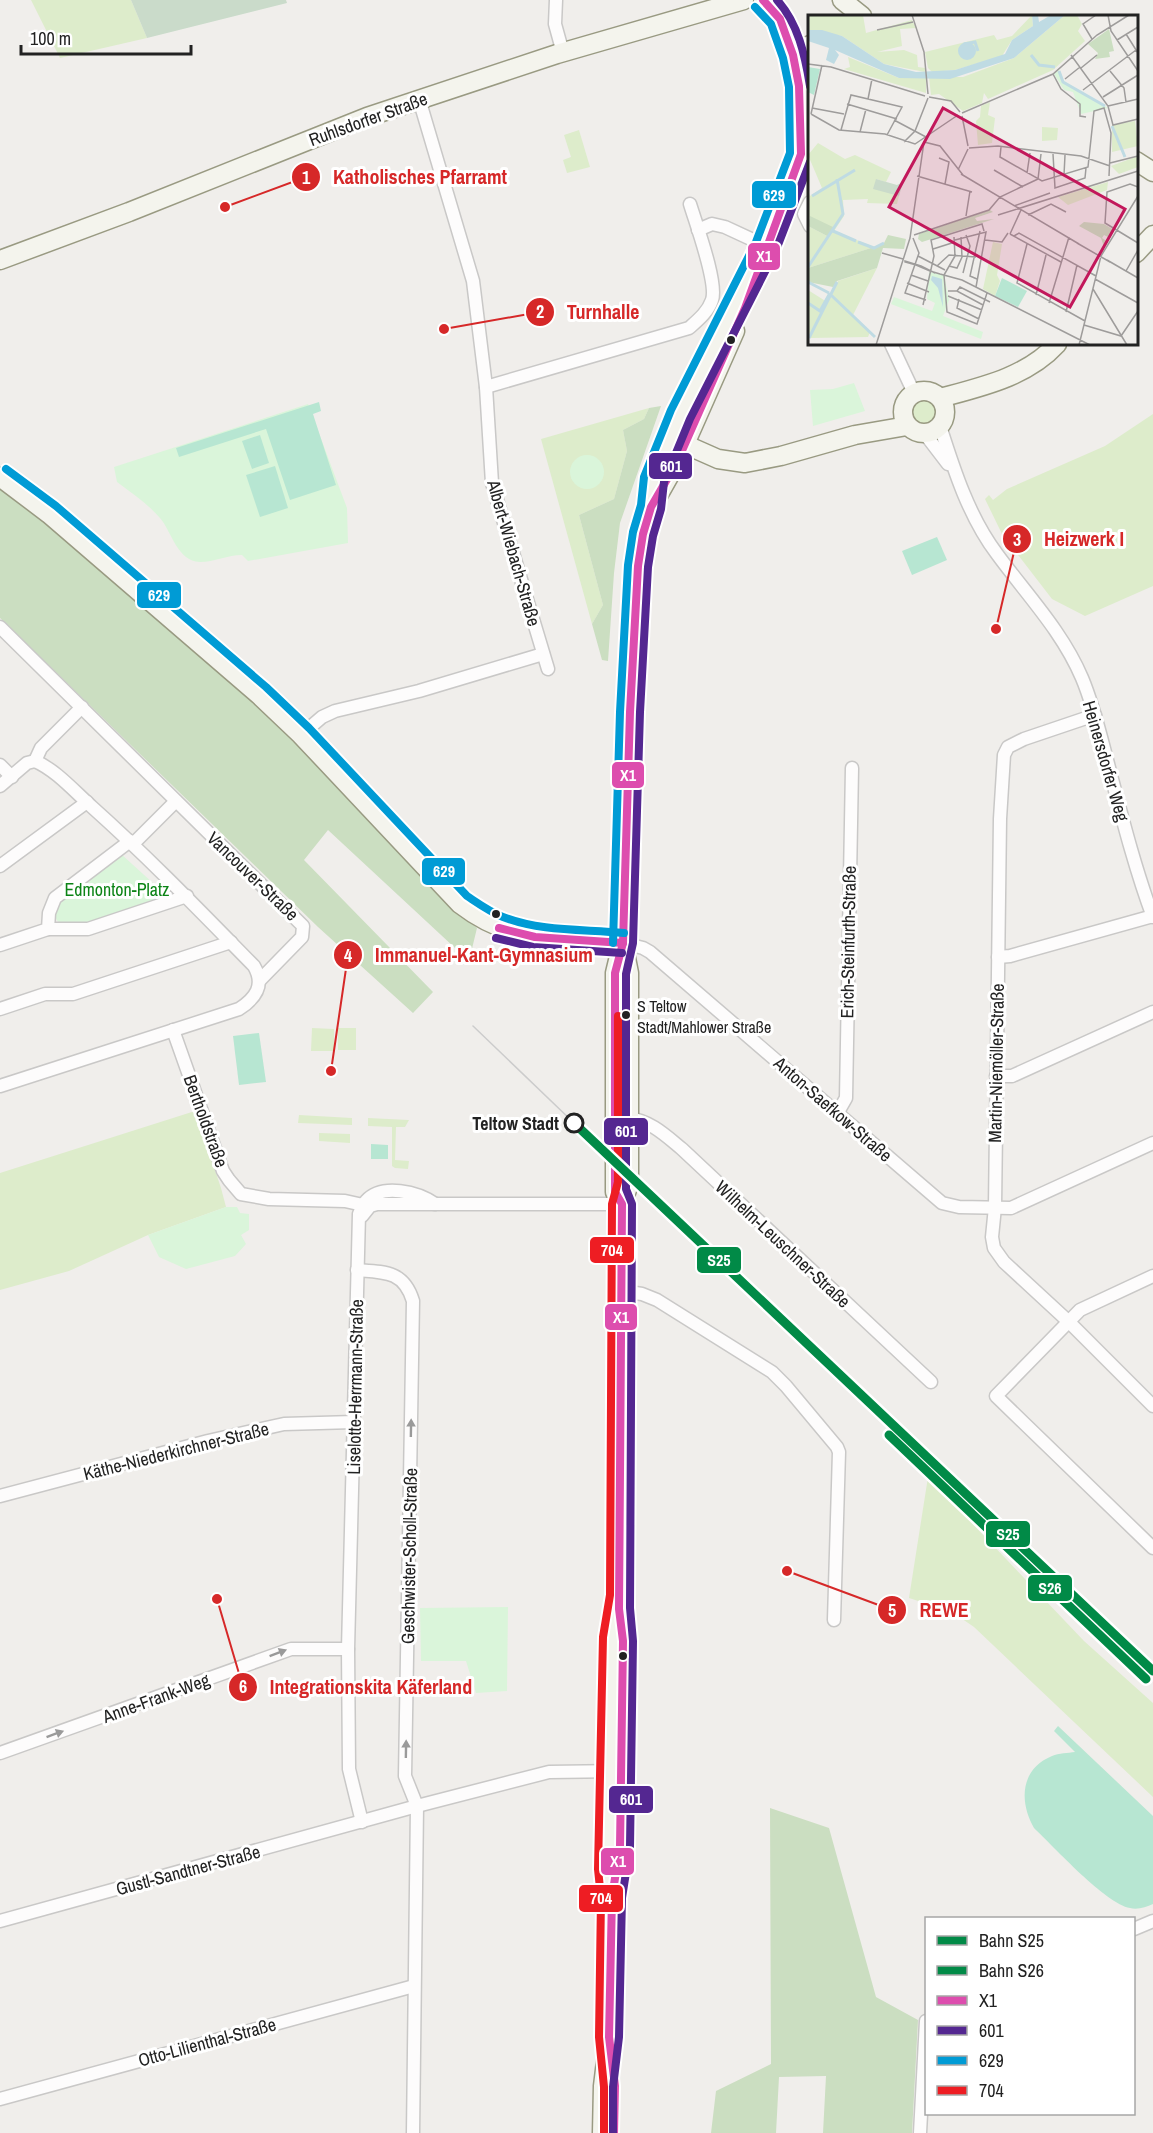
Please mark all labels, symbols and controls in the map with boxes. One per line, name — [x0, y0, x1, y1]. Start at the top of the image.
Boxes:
inset map — [808, 15, 1138, 345]
scale bar — [21, 18, 190, 56]
text: 100 m — [30, 26, 71, 51]
street label: Ruhlsdorfer Straße — [305, 86, 431, 152]
callout: Katholisches Pfarramt — [291, 158, 519, 196]
text: Katholisches Pfarramt — [333, 163, 508, 190]
text: 1 — [302, 165, 311, 190]
line badge: 629 — [751, 180, 797, 209]
text: 629 — [763, 184, 785, 206]
line badge: X1 — [747, 242, 781, 271]
text: X1 — [756, 245, 773, 267]
callout: Turnhalle — [525, 293, 651, 331]
text: Turnhalle — [567, 298, 639, 325]
text: 2 — [536, 299, 544, 324]
unlabelled marker — [725, 334, 737, 346]
line badge: 601 — [648, 452, 693, 480]
text: 601 — [660, 455, 683, 477]
street label: Albert-Wiebach-Straße — [481, 476, 547, 629]
callout: Heizwerk I — [1002, 520, 1136, 558]
text: Heizwerk I — [1044, 525, 1124, 552]
text: 3 — [1013, 527, 1021, 552]
line badge: 629 — [136, 581, 182, 609]
text: 629 — [148, 584, 170, 606]
street label: Heinersdorfer Weg — [1077, 698, 1135, 825]
line badge: X1 — [611, 761, 645, 789]
text: X1 — [620, 764, 637, 786]
street label: Vancouver-Straße — [202, 826, 304, 926]
line badge: 629 — [421, 857, 466, 886]
text: 629 — [433, 860, 455, 882]
street label: Erich-Steinfurth-Straße — [834, 865, 862, 1019]
park label: Edmonton-Platz — [64, 877, 170, 902]
unlabelled marker — [490, 908, 502, 920]
callout: Immanuel-Kant-Gymnasium — [333, 936, 605, 974]
text: Immanuel-Kant-Gymnasium — [375, 941, 593, 968]
text: 4 — [344, 943, 353, 968]
street label: Martin-Niemöller-Straße — [982, 983, 1010, 1143]
place label: S Teltow Stadt/Mahlower Straße — [637, 995, 771, 1038]
marker: S Teltow Stadt/Mahlower Straße — [620, 1009, 632, 1021]
street label: Anton-Saefkow-Straße — [768, 1050, 898, 1167]
street label: Bertholdstraße — [178, 1071, 234, 1171]
place label: Teltow Stadt — [472, 1111, 559, 1136]
marker: Teltow Stadt — [564, 1113, 584, 1133]
line badge: 601 — [603, 1117, 649, 1146]
text: 601 — [615, 1120, 638, 1142]
street label: Wilhelm-Leuschner-Straße — [710, 1175, 856, 1313]
line badge: 704 — [589, 1236, 635, 1264]
text: 704 — [601, 1239, 624, 1261]
line badge: S25 — [696, 1246, 742, 1274]
text: S25 — [707, 1249, 731, 1271]
street label: Liselotte-Herrmann-Straße — [341, 1299, 369, 1475]
line badge: X1 — [604, 1303, 638, 1331]
text: X1 — [613, 1306, 630, 1328]
street label: Käthe-Niederkirchner-Straße — [81, 1416, 271, 1486]
one-way arrow — [406, 1419, 416, 1438]
street label: Geschwister-Scholl-Straße — [395, 1468, 423, 1644]
line badge: S25 — [985, 1520, 1031, 1548]
text: S25 — [996, 1523, 1020, 1545]
line badge: S26 — [1027, 1574, 1073, 1602]
text: S26 — [1038, 1577, 1062, 1599]
callout: REWE — [877, 1591, 980, 1629]
text: REWE — [919, 1596, 969, 1623]
text: 5 — [888, 1598, 896, 1623]
one-way arrow — [269, 1648, 287, 1658]
unlabelled marker — [617, 1650, 629, 1662]
street label: Anne-Frank-Weg — [98, 1667, 214, 1729]
callout: Integrationskita Käferland — [228, 1668, 484, 1706]
text: Integrationskita Käferland — [270, 1673, 472, 1700]
text: 6 — [239, 1674, 247, 1699]
one-way arrow — [46, 1728, 64, 1738]
one-way arrow — [401, 1740, 411, 1759]
line badge: 601 — [608, 1785, 654, 1814]
text: 601 — [620, 1788, 643, 1810]
street label: Gustl-Sandtner-Straße — [113, 1839, 263, 1901]
line badge: X1 — [600, 1847, 635, 1876]
text: X1 — [610, 1850, 627, 1872]
line badge: 704 — [578, 1884, 624, 1913]
text: 704 — [590, 1887, 613, 1909]
legend — [925, 1917, 1135, 2115]
text: Bahn S25 — [979, 1928, 1044, 1953]
text: Bahn S26 — [979, 1958, 1044, 1983]
text: X1 — [979, 1988, 998, 2013]
street label: Otto-Lilienthal-Straße — [135, 2012, 279, 2072]
text: 601 — [979, 2018, 1004, 2043]
text: 629 — [979, 2048, 1004, 2073]
text: 704 — [979, 2078, 1004, 2103]

